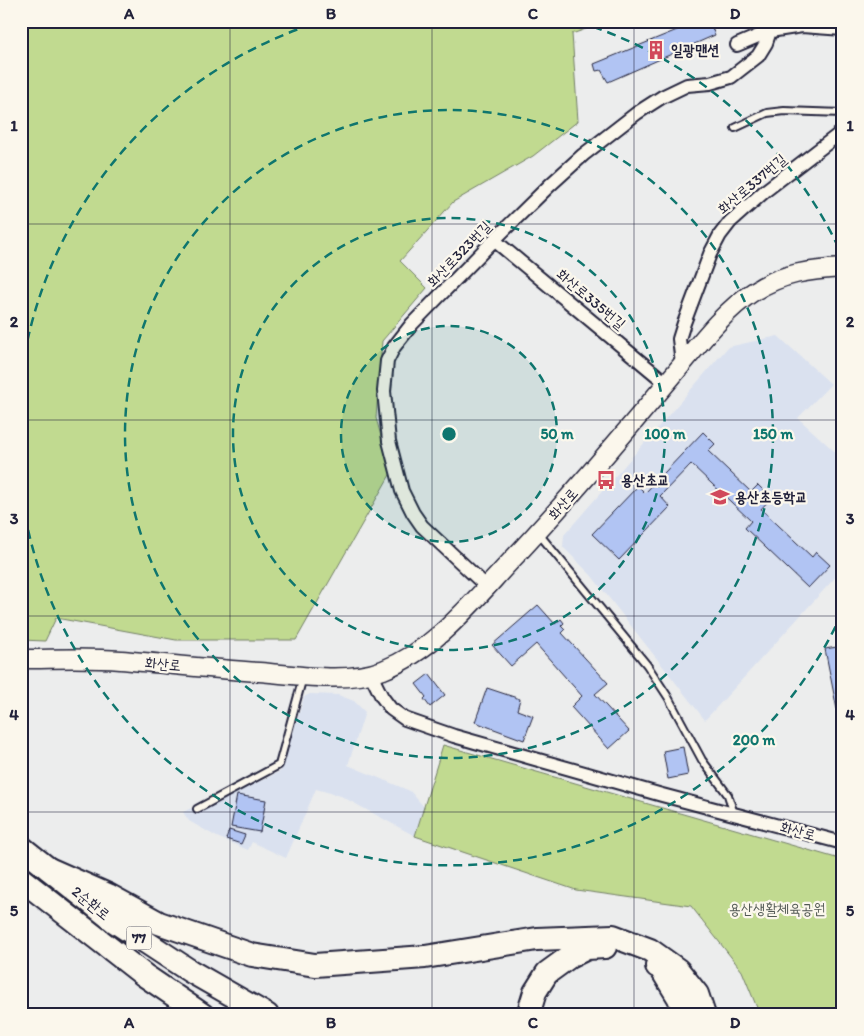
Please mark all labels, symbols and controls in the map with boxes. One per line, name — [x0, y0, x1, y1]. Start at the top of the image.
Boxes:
text: A — [123, 4, 135, 23]
text: B — [326, 4, 337, 23]
text: C — [528, 4, 539, 23]
text: D — [730, 4, 741, 23]
building icon: 일광맨션 — [645, 39, 667, 61]
place label: 일광맨션 — [671, 41, 719, 59]
text: 1 — [10, 116, 18, 135]
text: 1 — [846, 116, 854, 135]
street label: 화산로337번길 — [714, 150, 790, 218]
street label: 화산로323번길 — [423, 217, 495, 291]
street label: 화산로335번길 — [553, 265, 629, 333]
text: 2 — [10, 312, 19, 331]
text: 2 — [846, 312, 855, 331]
centre of rings — [440, 425, 458, 443]
text: 50 m — [540, 425, 574, 443]
text: 100 m — [644, 425, 686, 443]
text: 150 m — [753, 425, 793, 443]
bus stop icon: 용산초교 — [595, 469, 617, 491]
place label: 용산초교 — [621, 471, 669, 489]
street label: 화산로 — [544, 484, 582, 524]
school or university icon: 용산초등학교 — [709, 486, 731, 508]
place label: 용산초등학교 — [735, 488, 807, 506]
text: 3 — [10, 509, 19, 528]
text: 3 — [846, 509, 855, 528]
street label: 화산로 — [144, 653, 182, 675]
text: 4 — [9, 705, 19, 724]
text: 4 — [845, 705, 855, 724]
text: 200 m — [733, 731, 776, 749]
street label: 화산로 — [778, 818, 818, 844]
street label: 2순환로 — [68, 882, 114, 924]
park label: 용산생활체육공원 — [729, 900, 825, 918]
text: 5 — [10, 901, 19, 920]
text: 5 — [846, 901, 855, 920]
road number: 77 — [126, 926, 152, 950]
text: A — [123, 1013, 135, 1032]
text: B — [326, 1013, 337, 1032]
text: C — [528, 1013, 539, 1032]
text: D — [730, 1013, 741, 1032]

